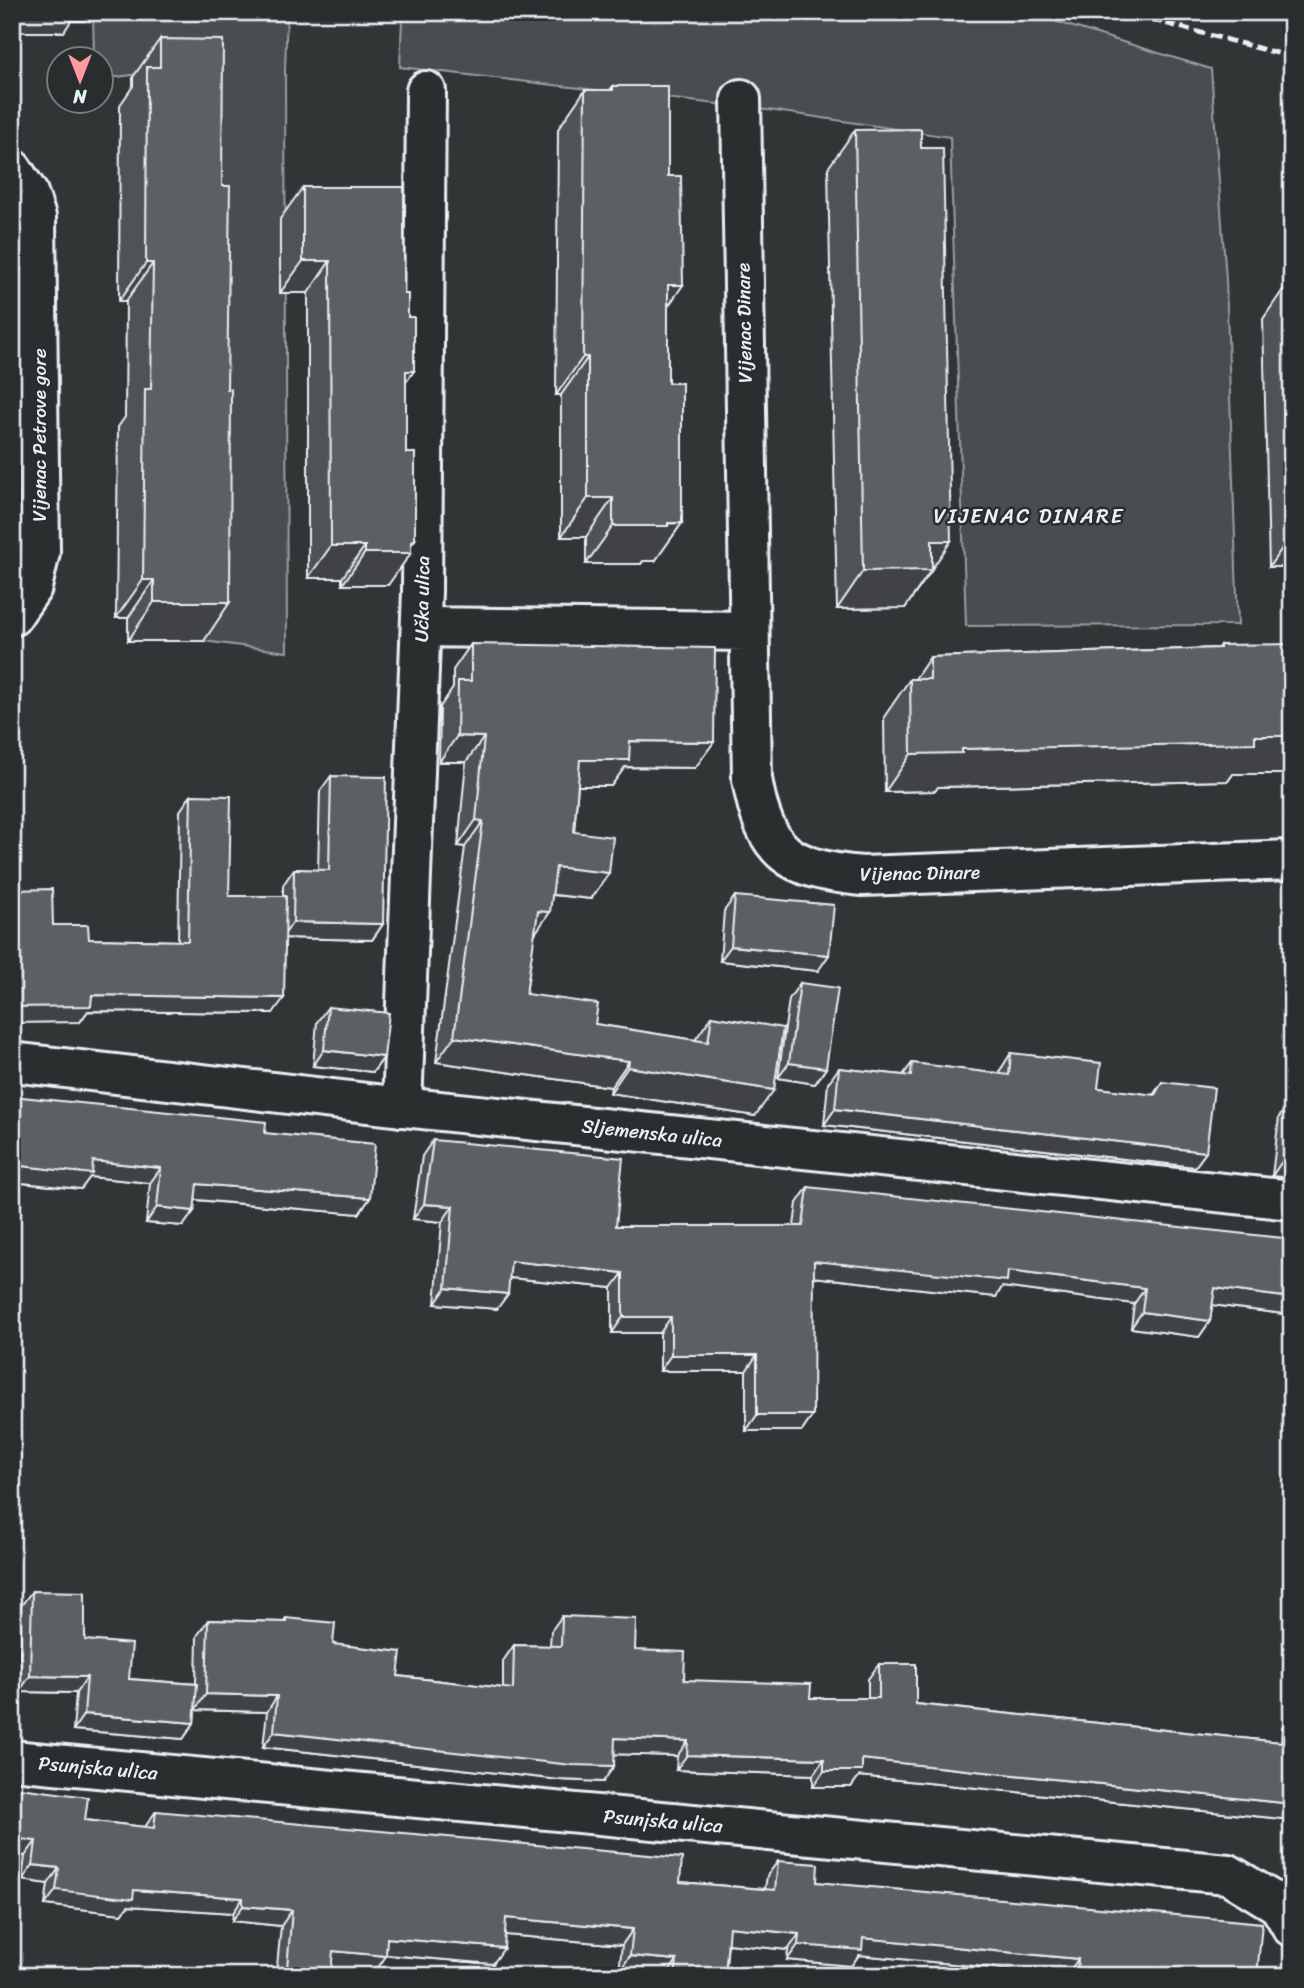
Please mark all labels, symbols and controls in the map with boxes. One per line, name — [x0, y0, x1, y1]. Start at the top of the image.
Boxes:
north arrow — [46, 46, 116, 116]
text: N — [73, 80, 88, 113]
street label: Vijenac Dinare — [726, 263, 762, 383]
street label: Vijenac Petrove gore — [23, 348, 56, 522]
district label: VIJENAC DINARE — [934, 497, 1124, 535]
street label: Učka ulica — [405, 555, 439, 643]
street label: Vijenac Dinare — [860, 855, 980, 891]
street label: Sljemenska ulica — [580, 1109, 724, 1157]
street label: Psunjska ulica — [37, 1746, 159, 1790]
street label: Psunjska ulica — [602, 1799, 724, 1843]

